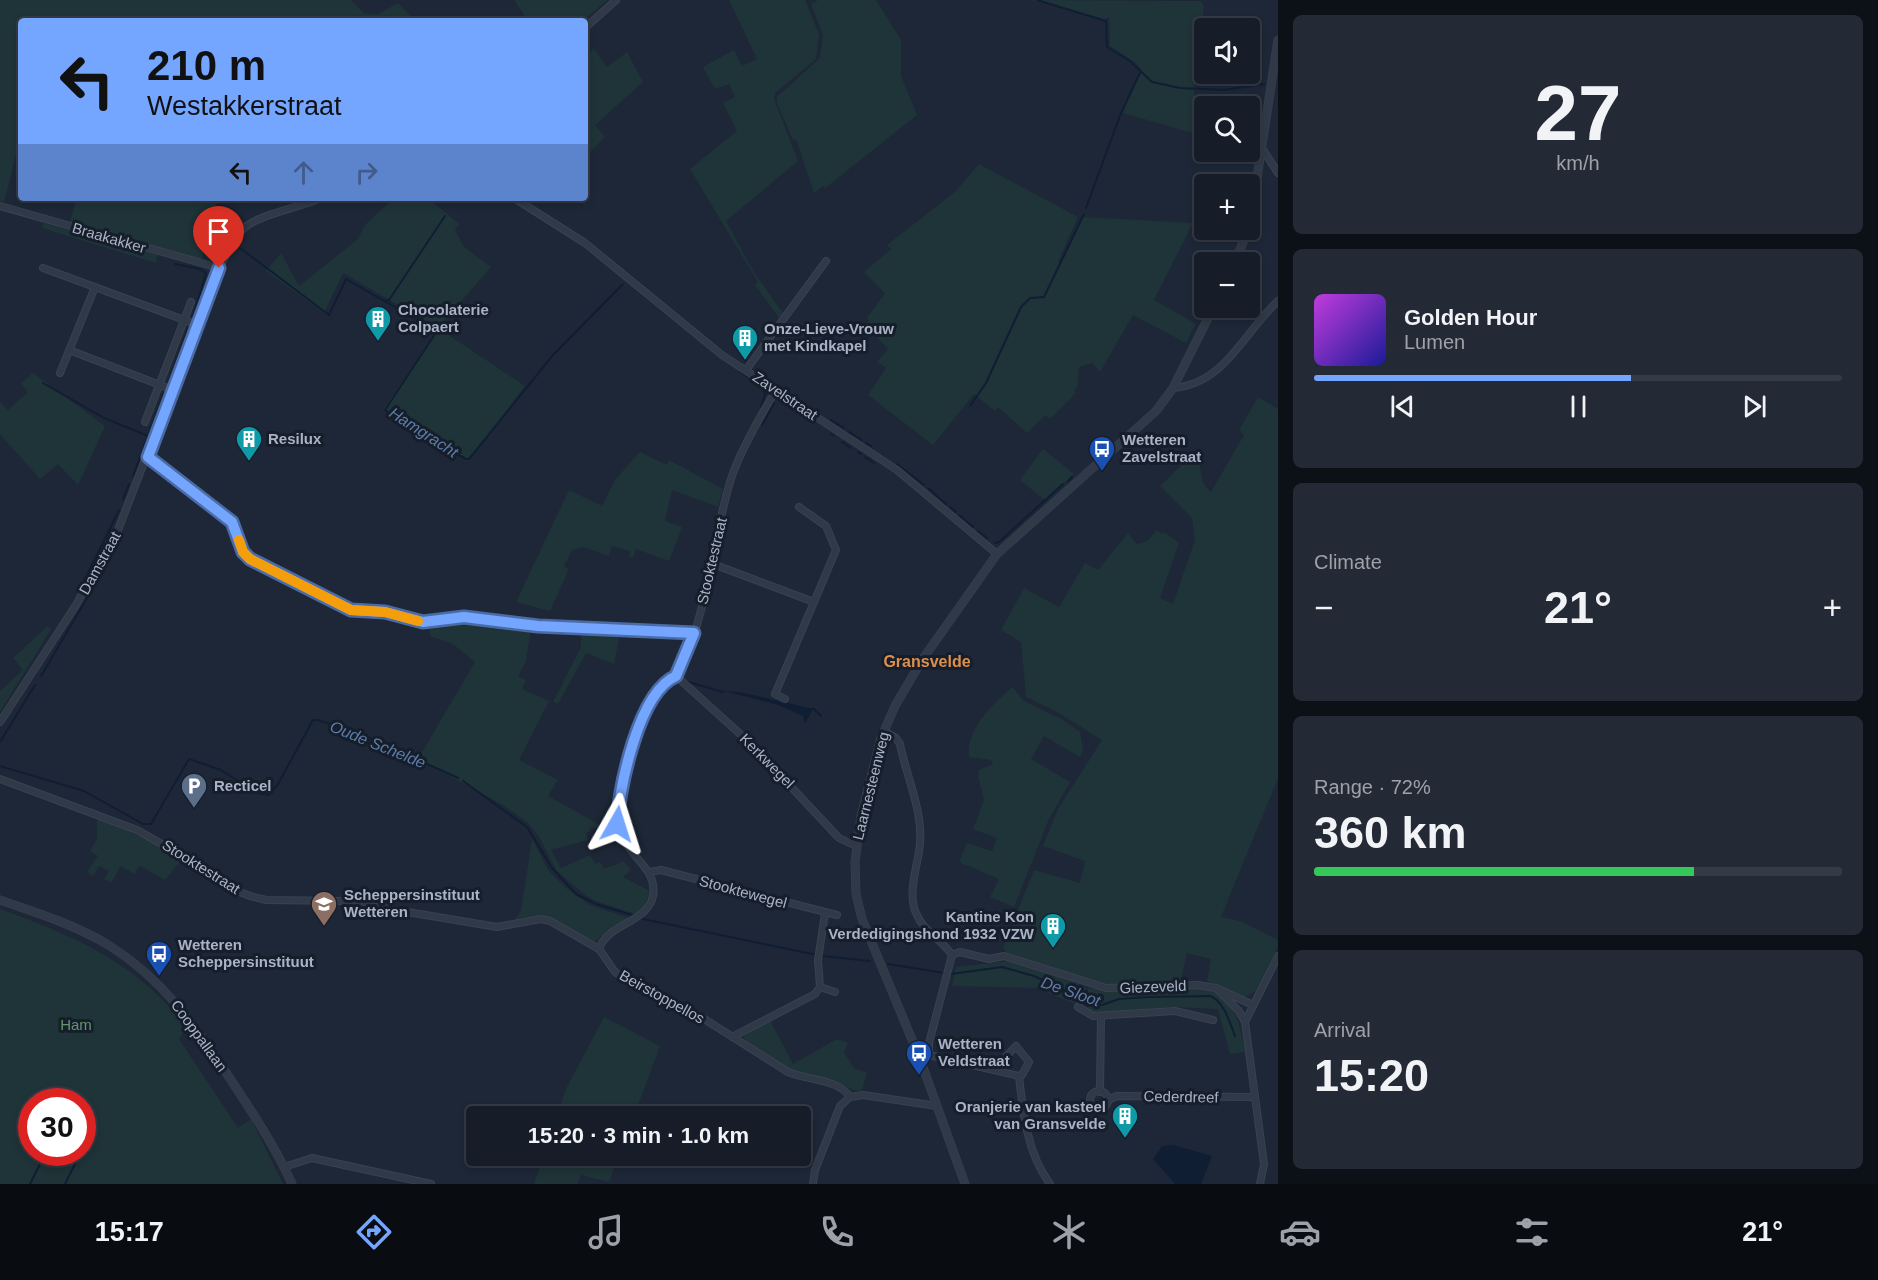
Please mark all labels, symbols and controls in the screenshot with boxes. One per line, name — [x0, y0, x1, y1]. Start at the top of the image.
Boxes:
map controls — [1194, 18, 1260, 318]
button: sound — [1194, 18, 1260, 84]
icon: left — [48, 42, 126, 120]
text: 210 m — [147, 42, 266, 89]
text: 27 — [1535, 69, 1621, 157]
text: Westakkerstraat — [147, 91, 342, 121]
button: search — [1194, 96, 1260, 162]
text: km/h — [1556, 152, 1600, 174]
icon: left — [224, 156, 257, 189]
icon: ahead — [287, 156, 320, 189]
icon: right — [350, 156, 383, 189]
button: + — [1194, 174, 1260, 240]
pin — [193, 206, 244, 268]
icon: arrive — [202, 215, 235, 248]
street label: Braakakker — [70, 219, 148, 256]
button: − — [1194, 252, 1260, 318]
place label: Chocolaterie Colpaert — [398, 301, 489, 335]
building icon: Chocolaterie Colpaert — [363, 304, 393, 342]
text: Golden Hour — [1404, 305, 1537, 330]
place label: Onze-Lieve-Vrouw met Kindkapel — [764, 320, 894, 354]
building icon: Onze-Lieve-Vrouw met Kindkapel — [730, 323, 760, 361]
text: Lumen — [1404, 331, 1465, 353]
street label: Zavelstraat — [750, 368, 821, 424]
icon: previous — [1386, 390, 1419, 423]
icon: pause — [1562, 390, 1595, 423]
icon: next — [1738, 390, 1771, 423]
water label: Hamgracht — [386, 404, 462, 461]
building icon: Resilux — [234, 424, 264, 462]
place label: Resilux — [268, 430, 322, 447]
place label: Wetteren Zavelstraat — [1122, 431, 1201, 465]
bus stop icon: Wetteren Zavelstraat — [1087, 434, 1117, 472]
street label: Stooktestraat — [693, 515, 730, 606]
street label: Damstraat — [75, 528, 124, 597]
text: Climate — [1314, 551, 1382, 573]
text: 21° — [1544, 582, 1612, 633]
text: − — [1314, 589, 1333, 626]
text: + — [1823, 589, 1842, 626]
district label: Gransvelde — [883, 653, 971, 670]
water label: Oude Schelde — [328, 718, 428, 771]
street label: Kerkwegel — [737, 730, 798, 791]
street label: Laarnesteenweg — [849, 730, 892, 842]
parking icon: Recticel — [179, 771, 209, 809]
text: Range · 72% — [1314, 776, 1431, 798]
place label: Recticel — [214, 777, 272, 794]
position arrow — [585, 792, 649, 856]
text: 360 km — [1314, 807, 1467, 858]
street label: Stooktestraat — [159, 836, 244, 898]
street label: Stooktewegel — [697, 872, 789, 911]
place label: Scheppersinstituut Wetteren — [344, 886, 480, 920]
school or university icon: Scheppersinstituut Wetteren — [309, 889, 339, 927]
place label: Kantine Kon Verdedigingshond 1932 VZW — [828, 908, 1035, 942]
building icon: Kantine Kon Verdedigingshond 1932 VZW — [1038, 911, 1068, 949]
place label: Wetteren Scheppersinstituut — [178, 936, 314, 970]
bus stop icon: Wetteren Scheppersinstituut — [144, 939, 174, 977]
street label: Beirstoppellos — [617, 966, 708, 1027]
water label: De Sloot — [1039, 973, 1103, 1010]
street label: Giezeveld — [1119, 977, 1187, 996]
street label: Cooppallaan — [168, 997, 231, 1075]
park label: Ham — [60, 1016, 92, 1033]
text: Arrival — [1314, 1019, 1371, 1041]
place label: Wetteren Veldstraat — [938, 1035, 1010, 1069]
bus stop icon: Wetteren Veldstraat — [904, 1038, 934, 1076]
text: 15:20 — [1314, 1050, 1429, 1101]
street label: Cederdreef — [1143, 1087, 1220, 1106]
speed limit sign: 30 — [18, 1088, 96, 1166]
place label: Oranjerie van kasteel van Gransvelde — [955, 1098, 1106, 1132]
building icon: Oranjerie van kasteel van Gransvelde — [1110, 1101, 1140, 1139]
text: 15:20 · 3 min · 1.0 km — [528, 1123, 749, 1148]
icon: directions — [353, 1211, 395, 1253]
icon: music — [585, 1211, 627, 1253]
icon: phone — [816, 1211, 858, 1253]
icon: climate — [1048, 1211, 1090, 1253]
icon: car — [1279, 1211, 1321, 1253]
icon: filters — [1511, 1211, 1553, 1253]
text: 15:17 — [95, 1217, 164, 1247]
text: 21° — [1742, 1217, 1783, 1247]

